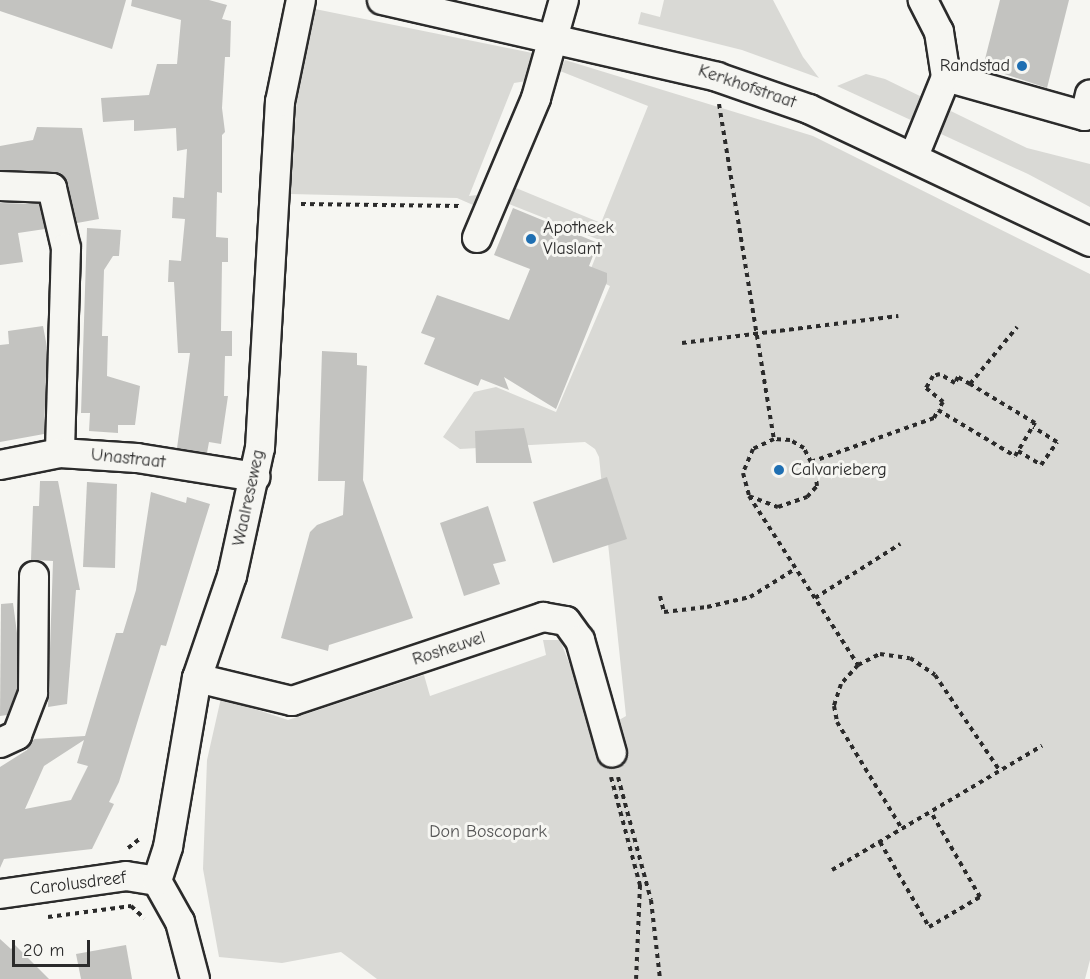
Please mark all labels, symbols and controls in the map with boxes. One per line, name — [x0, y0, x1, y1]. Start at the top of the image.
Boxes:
place label: Randstad — [940, 55, 1010, 77]
marker: Randstad — [1015, 59, 1029, 73]
street label: Kerkhofstraat — [695, 60, 799, 114]
place label: Apotheek Vlaslant — [543, 218, 614, 260]
marker: Apotheek Vlaslant — [524, 232, 538, 246]
street label: Unastraat — [90, 444, 166, 474]
street label: Waalreseweg — [228, 448, 270, 548]
place label: Calvarieberg — [791, 459, 887, 481]
marker: Calvarieberg — [772, 463, 786, 477]
street label: Rosheuvel — [410, 627, 488, 671]
park label: Don Boscopark — [429, 821, 547, 843]
street label: Carolusdreef — [29, 867, 127, 901]
scale bar — [15, 928, 93, 966]
text: 20 m — [23, 940, 64, 961]

